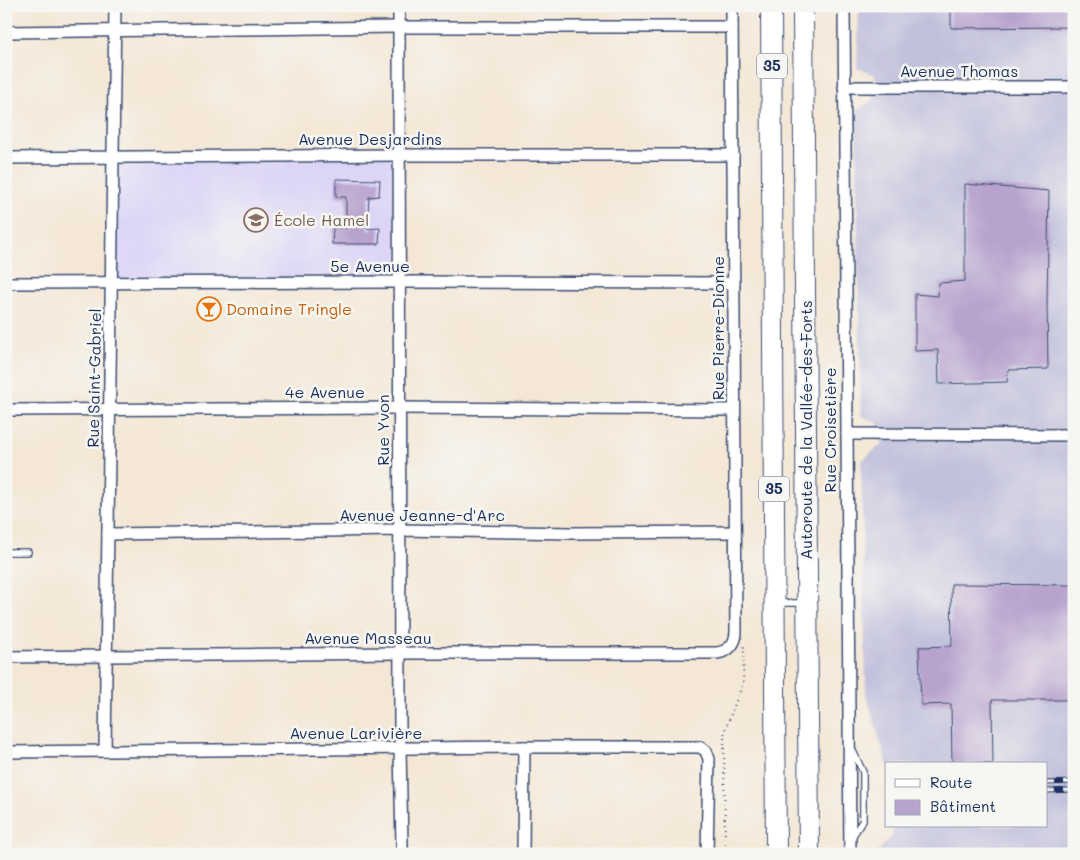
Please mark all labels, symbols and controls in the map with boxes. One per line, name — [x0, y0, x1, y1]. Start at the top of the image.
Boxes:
road number: 35 — [757, 54, 787, 78]
street label: Avenue Thomas — [900, 60, 1018, 81]
street label: Avenue Desjardins — [298, 128, 442, 149]
school or university icon: École Hamel — [243, 207, 269, 233]
place label: École Hamel — [274, 209, 369, 230]
street label: 5e Avenue — [330, 255, 410, 276]
street label: Rue Pierre-Dionne — [707, 256, 728, 400]
bar icon: Domaine Tringle — [196, 296, 222, 322]
place label: Domaine Tringle — [226, 298, 352, 319]
street label: Autoroute de la Vallée-des-Forts — [795, 300, 816, 560]
street label: Rue Saint-Gabriel — [82, 308, 105, 448]
street label: Rue Croisetière — [819, 367, 840, 493]
street label: 4e Avenue — [285, 381, 365, 402]
street label: Rue Yvon — [372, 394, 393, 466]
road number: 35 — [759, 476, 789, 502]
street label: Avenue Jeanne-d'Arc — [339, 504, 505, 525]
street label: Avenue Masseau — [304, 627, 432, 648]
street label: Avenue Larivière — [290, 722, 423, 743]
legend — [885, 762, 1048, 828]
text: Route — [930, 772, 973, 792]
text: Bâtiment — [930, 796, 996, 816]

